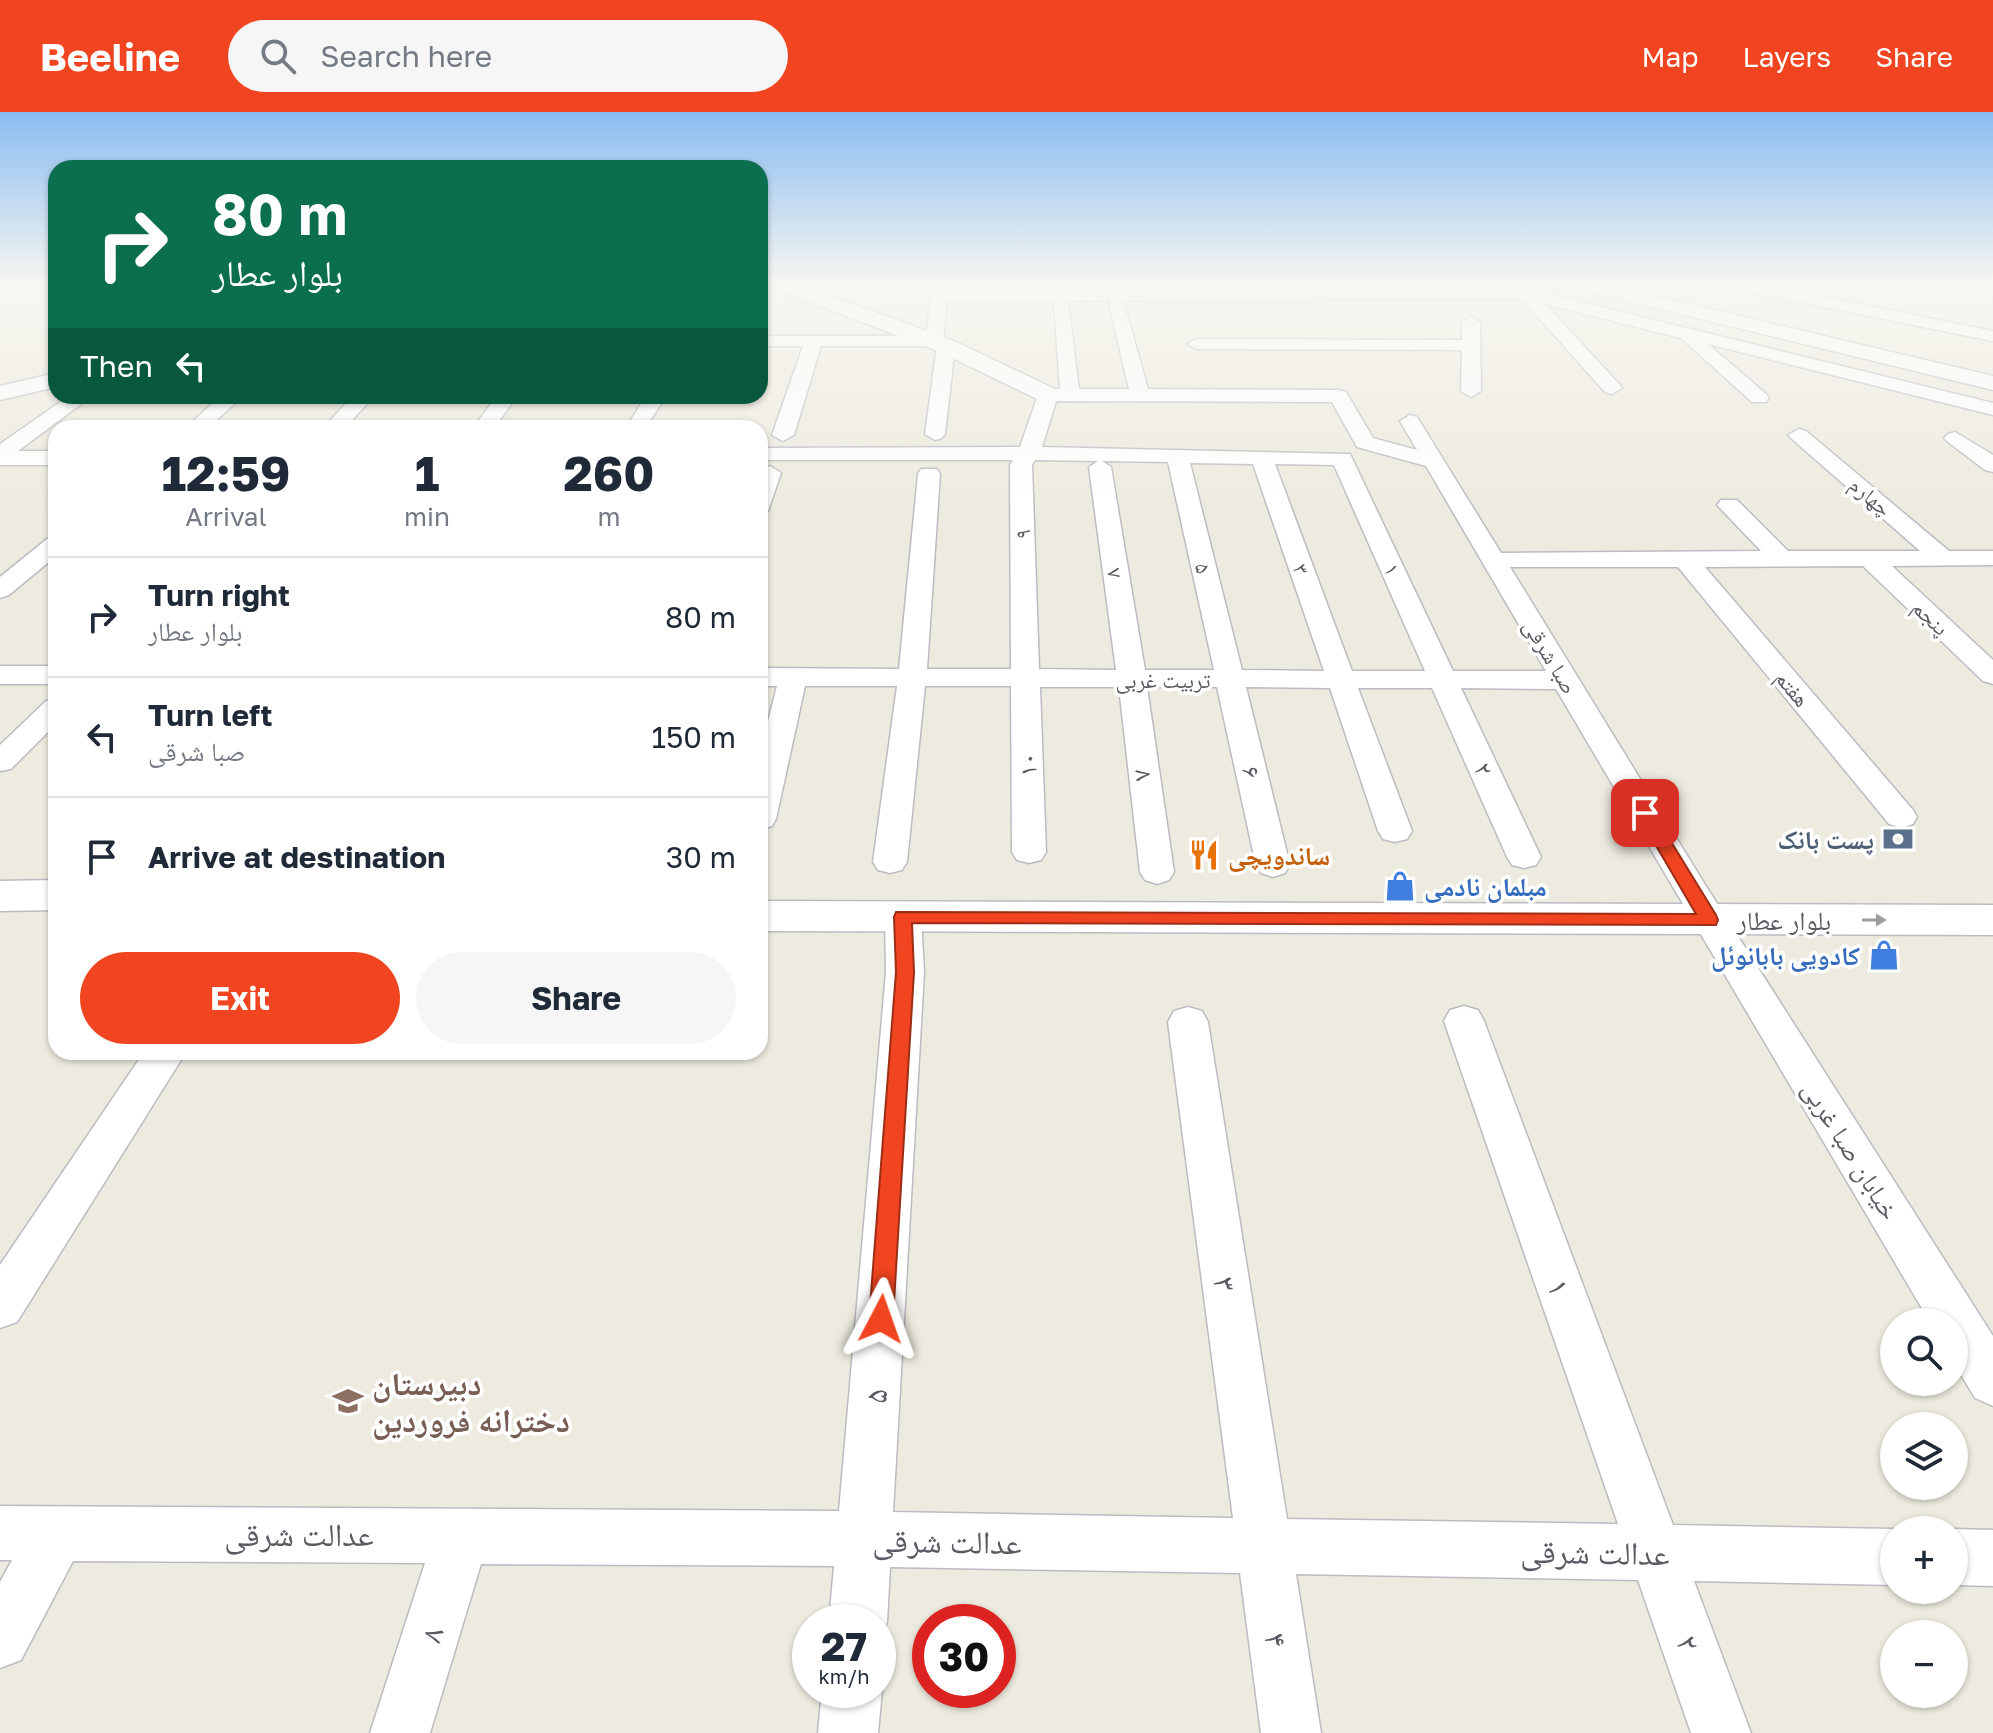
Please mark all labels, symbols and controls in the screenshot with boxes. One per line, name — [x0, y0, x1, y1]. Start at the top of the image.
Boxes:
search box — [228, 20, 788, 92]
text: Beeline — [40, 34, 180, 79]
icon: search — [256, 34, 300, 78]
text: Search here — [320, 38, 492, 74]
text: Map — [1641, 40, 1699, 73]
text: Layers — [1743, 40, 1831, 73]
text: Share — [1875, 40, 1953, 73]
text: 80 m — [212, 180, 347, 247]
icon: right — [80, 192, 184, 296]
text: بلوار عطار — [212, 251, 343, 294]
icon: left — [169, 344, 213, 388]
text: Then — [80, 348, 153, 384]
text: 12:59 — [161, 444, 291, 502]
text: 1 — [415, 444, 439, 502]
text: 260 — [564, 444, 655, 502]
street label: چهارم — [1843, 470, 1898, 523]
text: Arrival — [185, 501, 267, 532]
text: min — [404, 501, 450, 532]
text: m — [598, 501, 621, 532]
street label: ۹ — [1008, 529, 1036, 539]
street label: ۱ — [1379, 559, 1407, 579]
street label: ۵ — [1190, 560, 1218, 576]
street label: ۳ — [1288, 560, 1316, 578]
street label: ۷ — [1102, 566, 1130, 580]
text: Turn right — [148, 577, 290, 613]
street label: پنجم — [1906, 593, 1955, 642]
icon: right — [80, 595, 124, 639]
text: 80 m — [665, 599, 736, 635]
street label: صبا شرقی — [1517, 614, 1584, 699]
text: بلوار عطار — [148, 616, 243, 647]
street label: هفتم — [1769, 664, 1816, 713]
street label: تربیت غربی — [1115, 666, 1211, 694]
text: Turn left — [148, 697, 273, 733]
icon: left — [80, 715, 124, 759]
text: 150 m — [651, 719, 736, 755]
text: صبا شرقی — [148, 736, 246, 767]
street label: ۱۰ — [1011, 753, 1043, 777]
street label: ۲ — [1467, 757, 1501, 781]
street label: ۶ — [1236, 763, 1268, 781]
street label: ۸ — [1129, 767, 1161, 783]
pin — [1611, 779, 1679, 847]
icon: arrive — [1623, 791, 1667, 835]
bank icon: پست بانک — [1881, 822, 1915, 856]
place label: پست بانک — [1777, 824, 1874, 856]
icon: arrive — [80, 835, 124, 879]
restaurant icon: ساندویچی — [1187, 838, 1221, 872]
text: Arrive at destination — [148, 839, 445, 875]
text: 30 m — [666, 839, 736, 875]
place label: ساندویچی — [1228, 840, 1330, 872]
shop icon: مبلمان نادمی — [1383, 869, 1417, 903]
place label: مبلمان نادمی — [1424, 871, 1547, 903]
street label: بلوار عطار — [1736, 905, 1831, 936]
one-way arrow — [1862, 914, 1887, 926]
shop icon: کادویی بابانوئل — [1867, 938, 1901, 972]
place label: کادویی بابانوئل — [1711, 940, 1860, 972]
button: Exit — [80, 952, 400, 1044]
button: Share — [416, 952, 736, 1044]
street label: خیابان صبا غربی — [1795, 1075, 1906, 1226]
street label: ۳ — [1206, 1274, 1246, 1294]
street label: ۱ — [1540, 1274, 1580, 1300]
position arrow — [839, 1277, 923, 1361]
map controls — [1880, 1308, 1968, 1708]
button: search — [1880, 1308, 1968, 1396]
place label: دبیرستان دخترانه فروردین — [372, 1364, 570, 1440]
school or university icon: دبیرستان دخترانه فروردین — [331, 1384, 365, 1418]
street label: ۵ — [856, 1388, 894, 1404]
button: layers — [1880, 1412, 1968, 1500]
street label: عدالت شرقی — [224, 1515, 374, 1555]
button: + — [1880, 1516, 1968, 1604]
street label: عدالت شرقی — [872, 1521, 1022, 1563]
street label: عدالت شرقی — [1520, 1532, 1670, 1574]
speed limit sign: 30 — [912, 1604, 1016, 1708]
button: − — [1880, 1620, 1968, 1708]
street label: ۸ — [411, 1622, 451, 1646]
text: 27 — [821, 1622, 867, 1670]
street label: ۴ — [1257, 1630, 1297, 1650]
street label: ۲ — [1669, 1630, 1709, 1656]
text: km/h — [819, 1664, 869, 1688]

